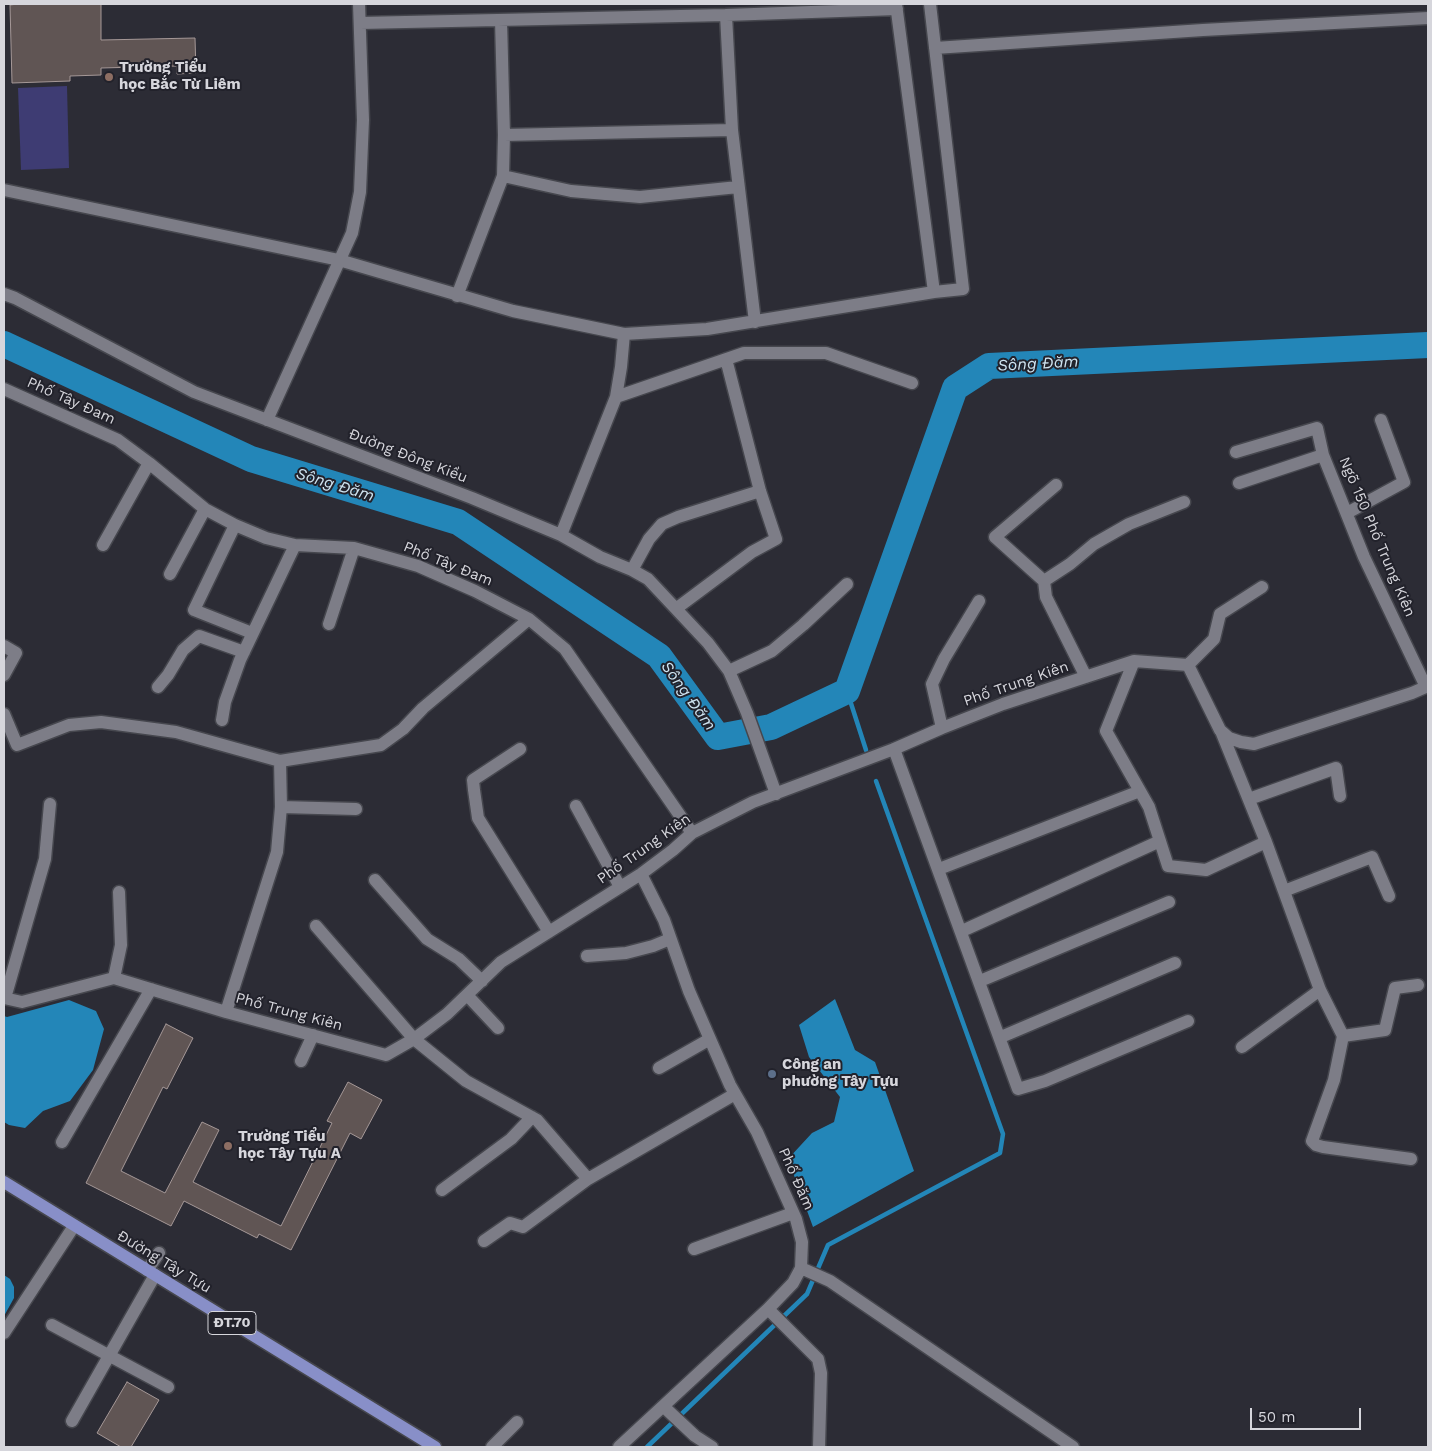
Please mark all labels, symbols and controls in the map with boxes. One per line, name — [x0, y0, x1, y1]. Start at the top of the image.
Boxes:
place label: Trường Tiểu học Bắc Từ Liêm — [119, 59, 241, 94]
marker: Trường Tiểu học Bắc Từ Liêm — [103, 71, 115, 83]
water label: Sông Đăm — [997, 352, 1079, 376]
street label: Phố Tây Đam — [24, 373, 118, 429]
street label: Đường Đông Kiều — [346, 425, 470, 487]
street label: Ngõ 150 Phố Trung Kiên — [1335, 454, 1419, 620]
water label: Sông Đăm — [293, 464, 377, 506]
street label: Phố Tây Đam — [401, 538, 495, 590]
water label: Sông Đăm — [656, 658, 720, 734]
street label: Phố Trung Kiên — [961, 658, 1071, 710]
street label: Phố Trung Kiên — [594, 810, 694, 888]
street label: Phố Trung Kiên — [233, 989, 345, 1035]
place label: Công an phường Tây Tựu — [782, 1056, 899, 1091]
marker: Công an phường Tây Tựu — [766, 1068, 778, 1080]
place label: Trường Tiểu học Tây Tựu A — [238, 1128, 341, 1163]
marker: Trường Tiểu học Tây Tựu A — [222, 1140, 234, 1152]
street label: Phố Đăm — [774, 1145, 818, 1213]
street label: Đường Tây Tựu — [114, 1227, 214, 1297]
road number: ĐT.70 — [208, 1312, 256, 1335]
scale bar — [1252, 1398, 1363, 1430]
text: 50 m — [1258, 1408, 1295, 1426]

